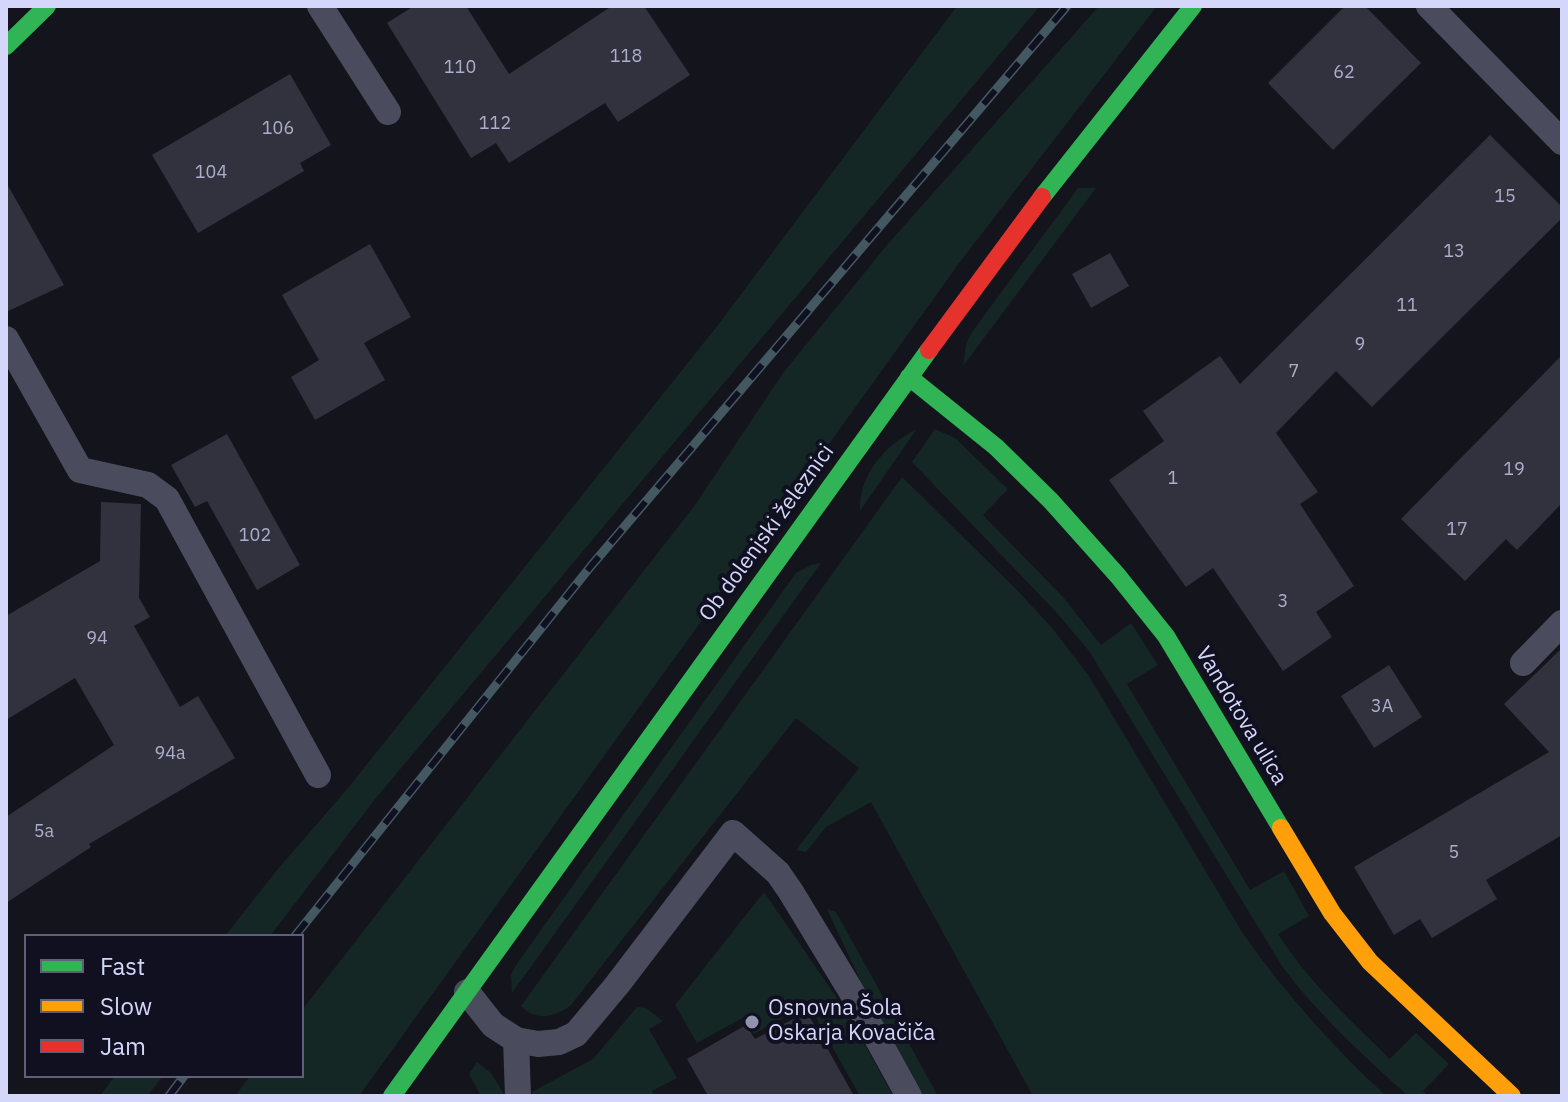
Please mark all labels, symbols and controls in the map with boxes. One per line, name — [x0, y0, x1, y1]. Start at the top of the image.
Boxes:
house number: 118 — [610, 46, 642, 68]
house number: 110 — [444, 57, 476, 79]
house number: 62 — [1333, 62, 1355, 84]
house number: 112 — [479, 113, 511, 135]
house number: 106 — [262, 118, 294, 140]
house number: 104 — [195, 162, 227, 184]
house number: 15 — [1494, 186, 1516, 208]
house number: 13 — [1443, 241, 1465, 263]
house number: 11 — [1396, 295, 1418, 317]
house number: 9 — [1355, 334, 1365, 356]
house number: 7 — [1289, 361, 1299, 383]
street label: Ob dolenjski železnici — [694, 439, 840, 627]
house number: 19 — [1503, 459, 1525, 481]
house number: 1 — [1168, 468, 1178, 490]
house number: 17 — [1446, 519, 1468, 541]
house number: 102 — [239, 525, 271, 547]
house number: 3 — [1278, 591, 1288, 613]
house number: 94 — [86, 628, 108, 650]
street label: Vandotova ulica — [1189, 642, 1293, 790]
house number: 3A — [1371, 696, 1393, 718]
house number: 94a — [154, 743, 186, 765]
house number: 5a — [34, 821, 54, 843]
house number: 5 — [1449, 842, 1459, 864]
legend — [24, 934, 304, 1078]
text: Fast — [100, 950, 145, 982]
text: Slow — [100, 990, 152, 1022]
place label: Osnovna Šola Oskarja Kovačiča — [768, 996, 935, 1048]
marker: Osnovna Šola Oskarja Kovačiča — [743, 1013, 761, 1031]
text: Jam — [100, 1030, 146, 1062]

